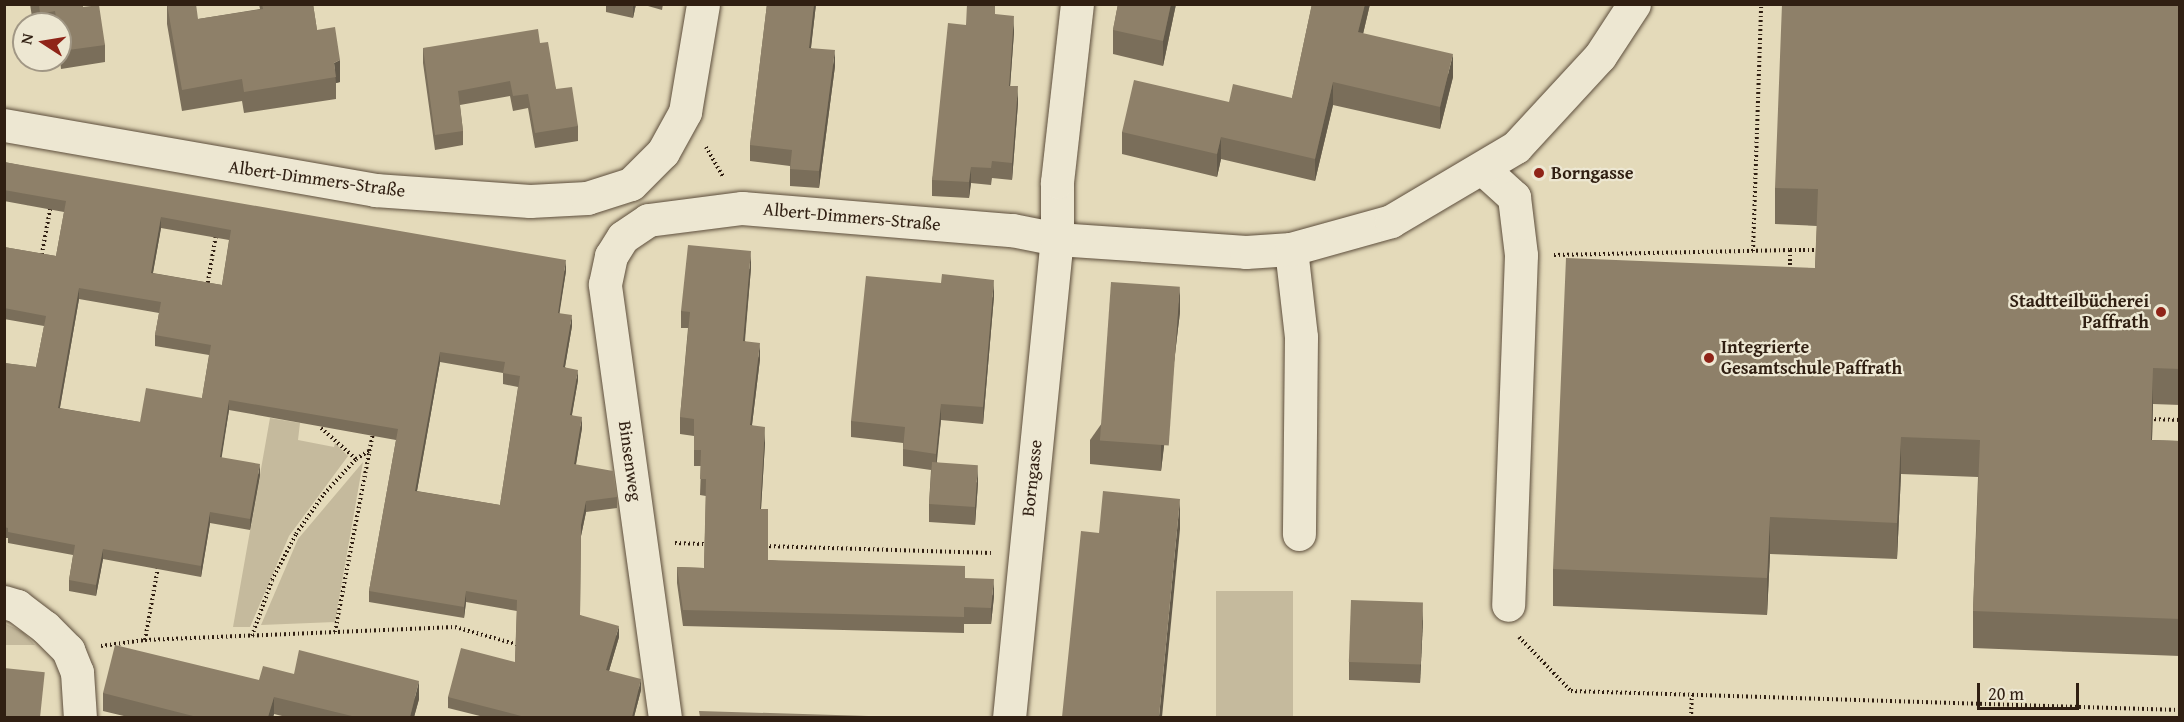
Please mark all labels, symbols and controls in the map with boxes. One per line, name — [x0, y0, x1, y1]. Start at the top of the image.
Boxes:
north arrow — [12, 12, 72, 72]
text: N — [13, 31, 39, 46]
street label: Albert-Dimmers-Straße — [227, 156, 407, 202]
place label: Borngasse — [1551, 162, 1634, 184]
marker: Borngasse — [1532, 166, 1546, 180]
street label: Albert-Dimmers-Straße — [762, 198, 942, 236]
place label: Stadtteilbücherei Paffrath — [2009, 291, 2149, 334]
marker: Stadtteilbücherei Paffrath — [2154, 305, 2168, 319]
place label: Integrierte Gesamtschule Paffrath — [1721, 337, 1902, 380]
marker: Integrierte Gesamtschule Paffrath — [1702, 351, 1716, 365]
street label: Binsenweg — [614, 419, 646, 503]
street label: Borngasse — [1017, 439, 1047, 517]
scale bar — [1980, 671, 2082, 709]
text: 20 m — [1988, 680, 2024, 707]

